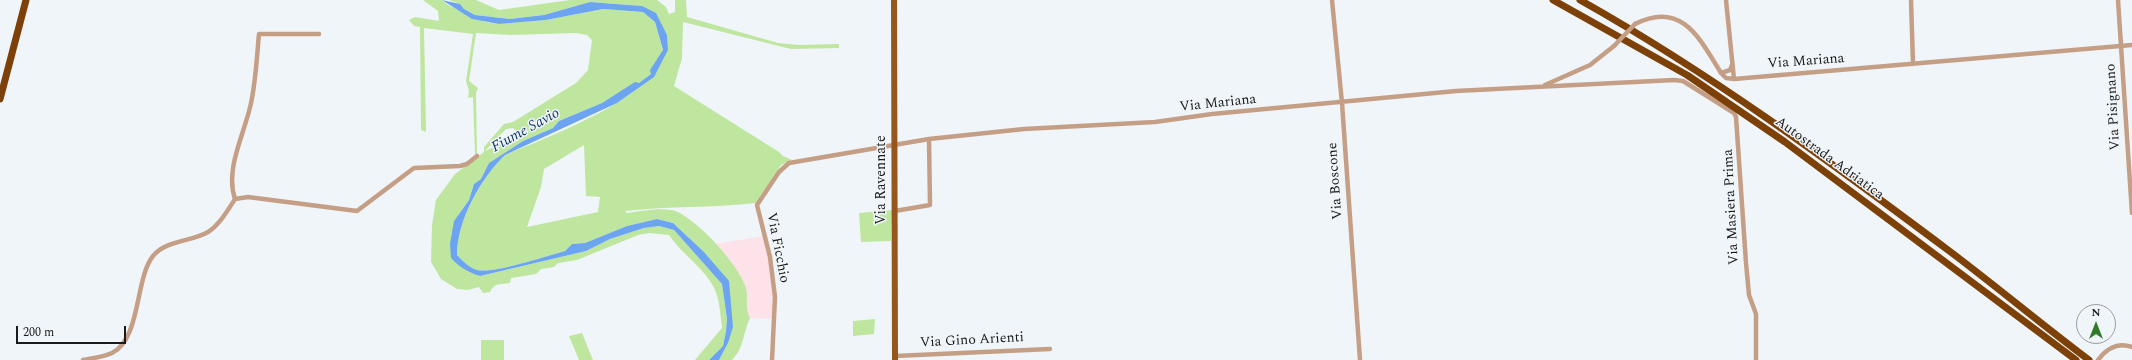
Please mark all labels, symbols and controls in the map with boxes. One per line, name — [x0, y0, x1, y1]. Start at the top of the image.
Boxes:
street label: Via Mariana — [1767, 51, 1845, 73]
street label: Via Pisignano — [2103, 63, 2125, 151]
street label: Via Mariana — [1179, 92, 1257, 116]
water label: Fiume Savio — [489, 105, 563, 157]
street label: Autostrada Adriatica — [1771, 114, 1887, 204]
street label: Via Ravennate — [874, 135, 890, 225]
street label: Via Boscone — [1325, 142, 1347, 220]
street label: Via Masiera Prima — [1721, 149, 1743, 265]
street label: Via Ficchio — [762, 211, 792, 285]
north arrow — [2076, 304, 2116, 344]
text: N — [2092, 304, 2100, 321]
scale bar — [18, 318, 128, 344]
text: 200 m — [23, 323, 54, 342]
street label: Via Gino Arienti — [920, 330, 1024, 352]

